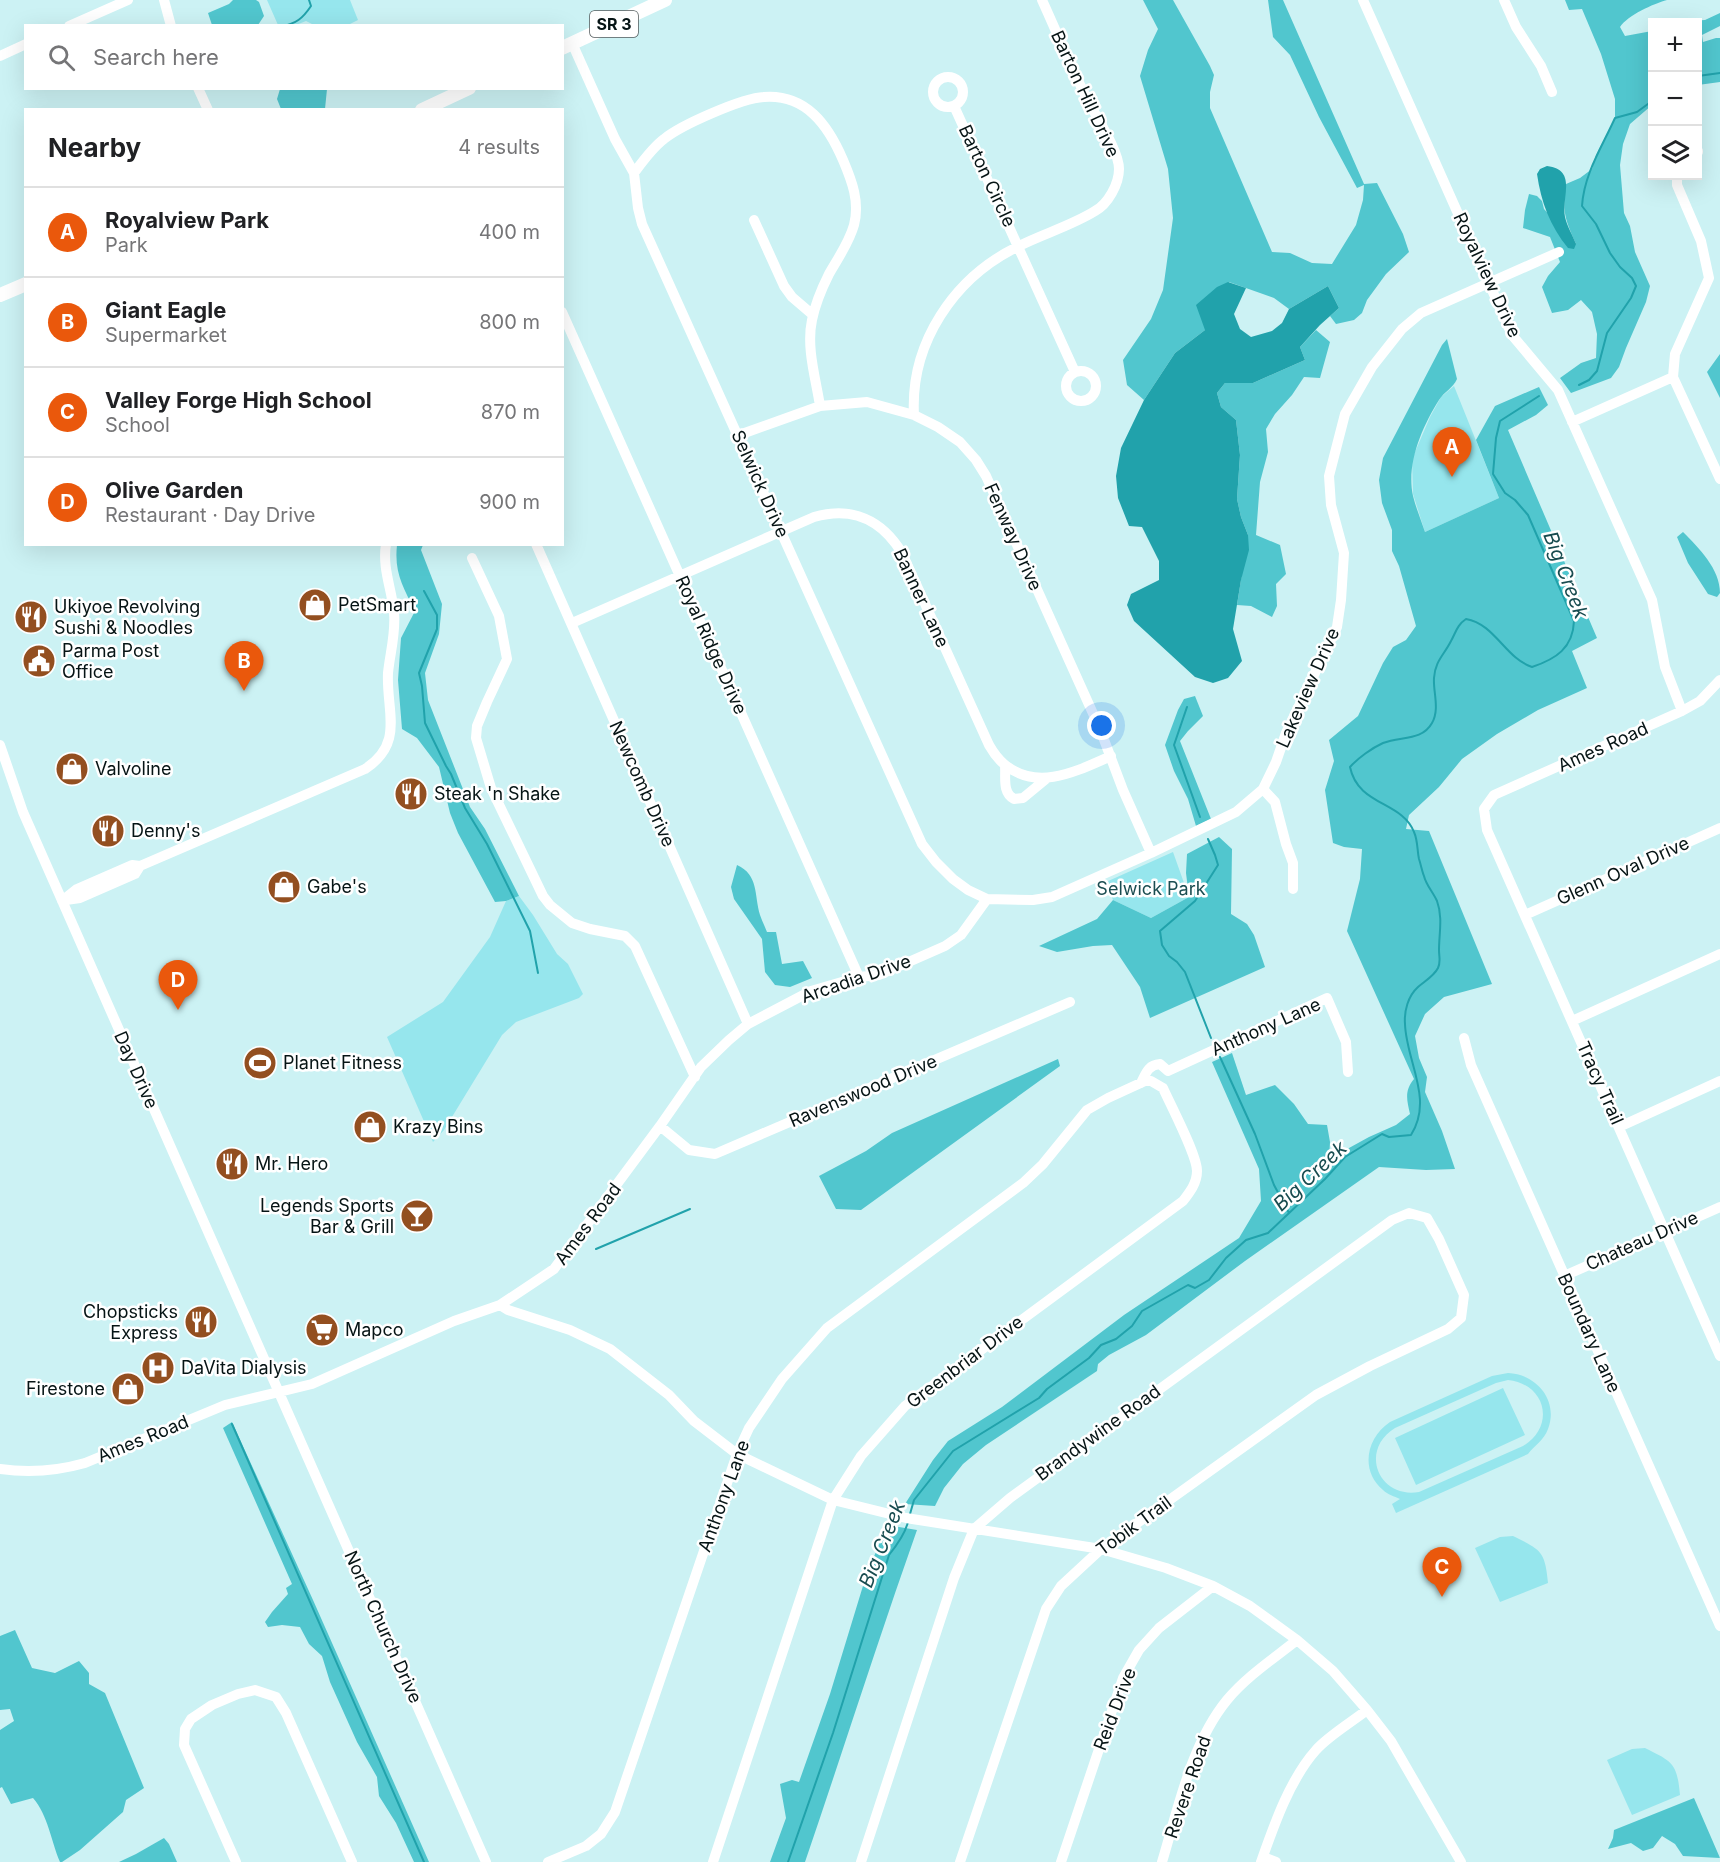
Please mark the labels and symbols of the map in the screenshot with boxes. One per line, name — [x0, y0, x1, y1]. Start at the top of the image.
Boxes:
road number: SR 3 — [590, 11, 638, 37]
street label: Barton Hill Drive — [1047, 27, 1124, 160]
street label: Barton Circle — [955, 121, 1020, 230]
street label: Royalview Drive — [1449, 209, 1526, 341]
street label: Selwick Drive — [727, 427, 794, 541]
pin: A — [1432, 428, 1472, 477]
street label: Fenway Drive — [980, 480, 1047, 594]
water label: Big Creek — [1538, 528, 1594, 623]
street label: Banner Lane — [889, 545, 954, 651]
street label: Royal Ridge Drive — [671, 572, 751, 717]
shop icon: PetSmart — [297, 587, 333, 623]
place label: PetSmart — [338, 594, 416, 615]
place label: Ukiyoe Revolving Sushi & Noodles — [54, 596, 200, 638]
restaurant icon: Ukiyoe Revolving Sushi & Noodles — [13, 599, 49, 635]
street label: Lakeview Drive — [1272, 625, 1343, 751]
place label: Parma Post Office — [62, 640, 159, 682]
pin: B — [224, 642, 264, 691]
public building icon: Parma Post Office — [21, 643, 57, 679]
your location — [1087, 711, 1116, 740]
street label: Ames Road — [1554, 717, 1651, 776]
street label: Newcomb Drive — [605, 718, 680, 850]
shop icon: Valvoline — [54, 751, 90, 787]
place label: Valvoline — [95, 758, 171, 779]
restaurant icon: Steak 'n Shake — [393, 776, 429, 812]
place label: Steak 'n Shake — [434, 783, 560, 804]
restaurant icon: Denny's — [90, 813, 126, 849]
place label: Denny's — [131, 820, 201, 841]
street label: Glenn Oval Drive — [1553, 832, 1692, 909]
shop icon: Gabe's — [266, 869, 302, 905]
place label: Gabe's — [307, 876, 367, 897]
park label: Selwick Park — [1096, 878, 1206, 899]
street label: Arcadia Drive — [798, 950, 913, 1007]
pin: D — [158, 960, 198, 1010]
street label: Anthony Lane — [1208, 993, 1324, 1060]
street label: Day Drive — [110, 1028, 163, 1112]
street label: Tracy Trail — [1573, 1038, 1628, 1128]
sports icon: Planet Fitness — [242, 1045, 278, 1081]
street label: Ravenswood Drive — [786, 1050, 940, 1131]
place label: Planet Fitness — [283, 1052, 402, 1073]
shop icon: Krazy Bins — [352, 1109, 388, 1145]
place label: Krazy Bins — [393, 1116, 483, 1137]
water label: Big Creek — [1268, 1135, 1352, 1216]
restaurant icon: Mr. Hero — [214, 1146, 250, 1182]
place label: Mr. Hero — [255, 1153, 328, 1174]
street label: Ames Road — [550, 1179, 625, 1269]
place label: Legends Sports Bar & Grill — [260, 1195, 394, 1237]
bar icon: Legends Sports Bar & Grill — [399, 1198, 435, 1234]
street label: Chateau Drive — [1582, 1206, 1701, 1275]
street label: Boundary Lane — [1554, 1270, 1625, 1396]
place label: Chopsticks Express — [83, 1301, 178, 1343]
restaurant icon: Chopsticks Express — [183, 1304, 219, 1340]
street label: Greenbriar Drive — [902, 1311, 1027, 1412]
supermarket icon: Mapco — [304, 1312, 340, 1348]
place label: Mapco — [345, 1319, 403, 1340]
hospital icon: DaVita Dialysis — [140, 1350, 176, 1386]
place label: DaVita Dialysis — [181, 1357, 307, 1378]
shop icon: Firestone — [110, 1371, 146, 1407]
place label: Firestone — [26, 1378, 105, 1399]
street label: Brandywine Road — [1031, 1380, 1164, 1485]
street label: Ames Road — [94, 1411, 192, 1466]
street label: Anthony Lane — [694, 1437, 753, 1555]
street label: Tobik Trail — [1092, 1491, 1175, 1560]
water label: Big Creek — [854, 1496, 911, 1591]
street label: North Church Drive — [340, 1547, 427, 1706]
pin: C — [1422, 1548, 1462, 1597]
street label: Reid Drive — [1089, 1664, 1140, 1753]
street label: Revere Road — [1160, 1733, 1215, 1841]

